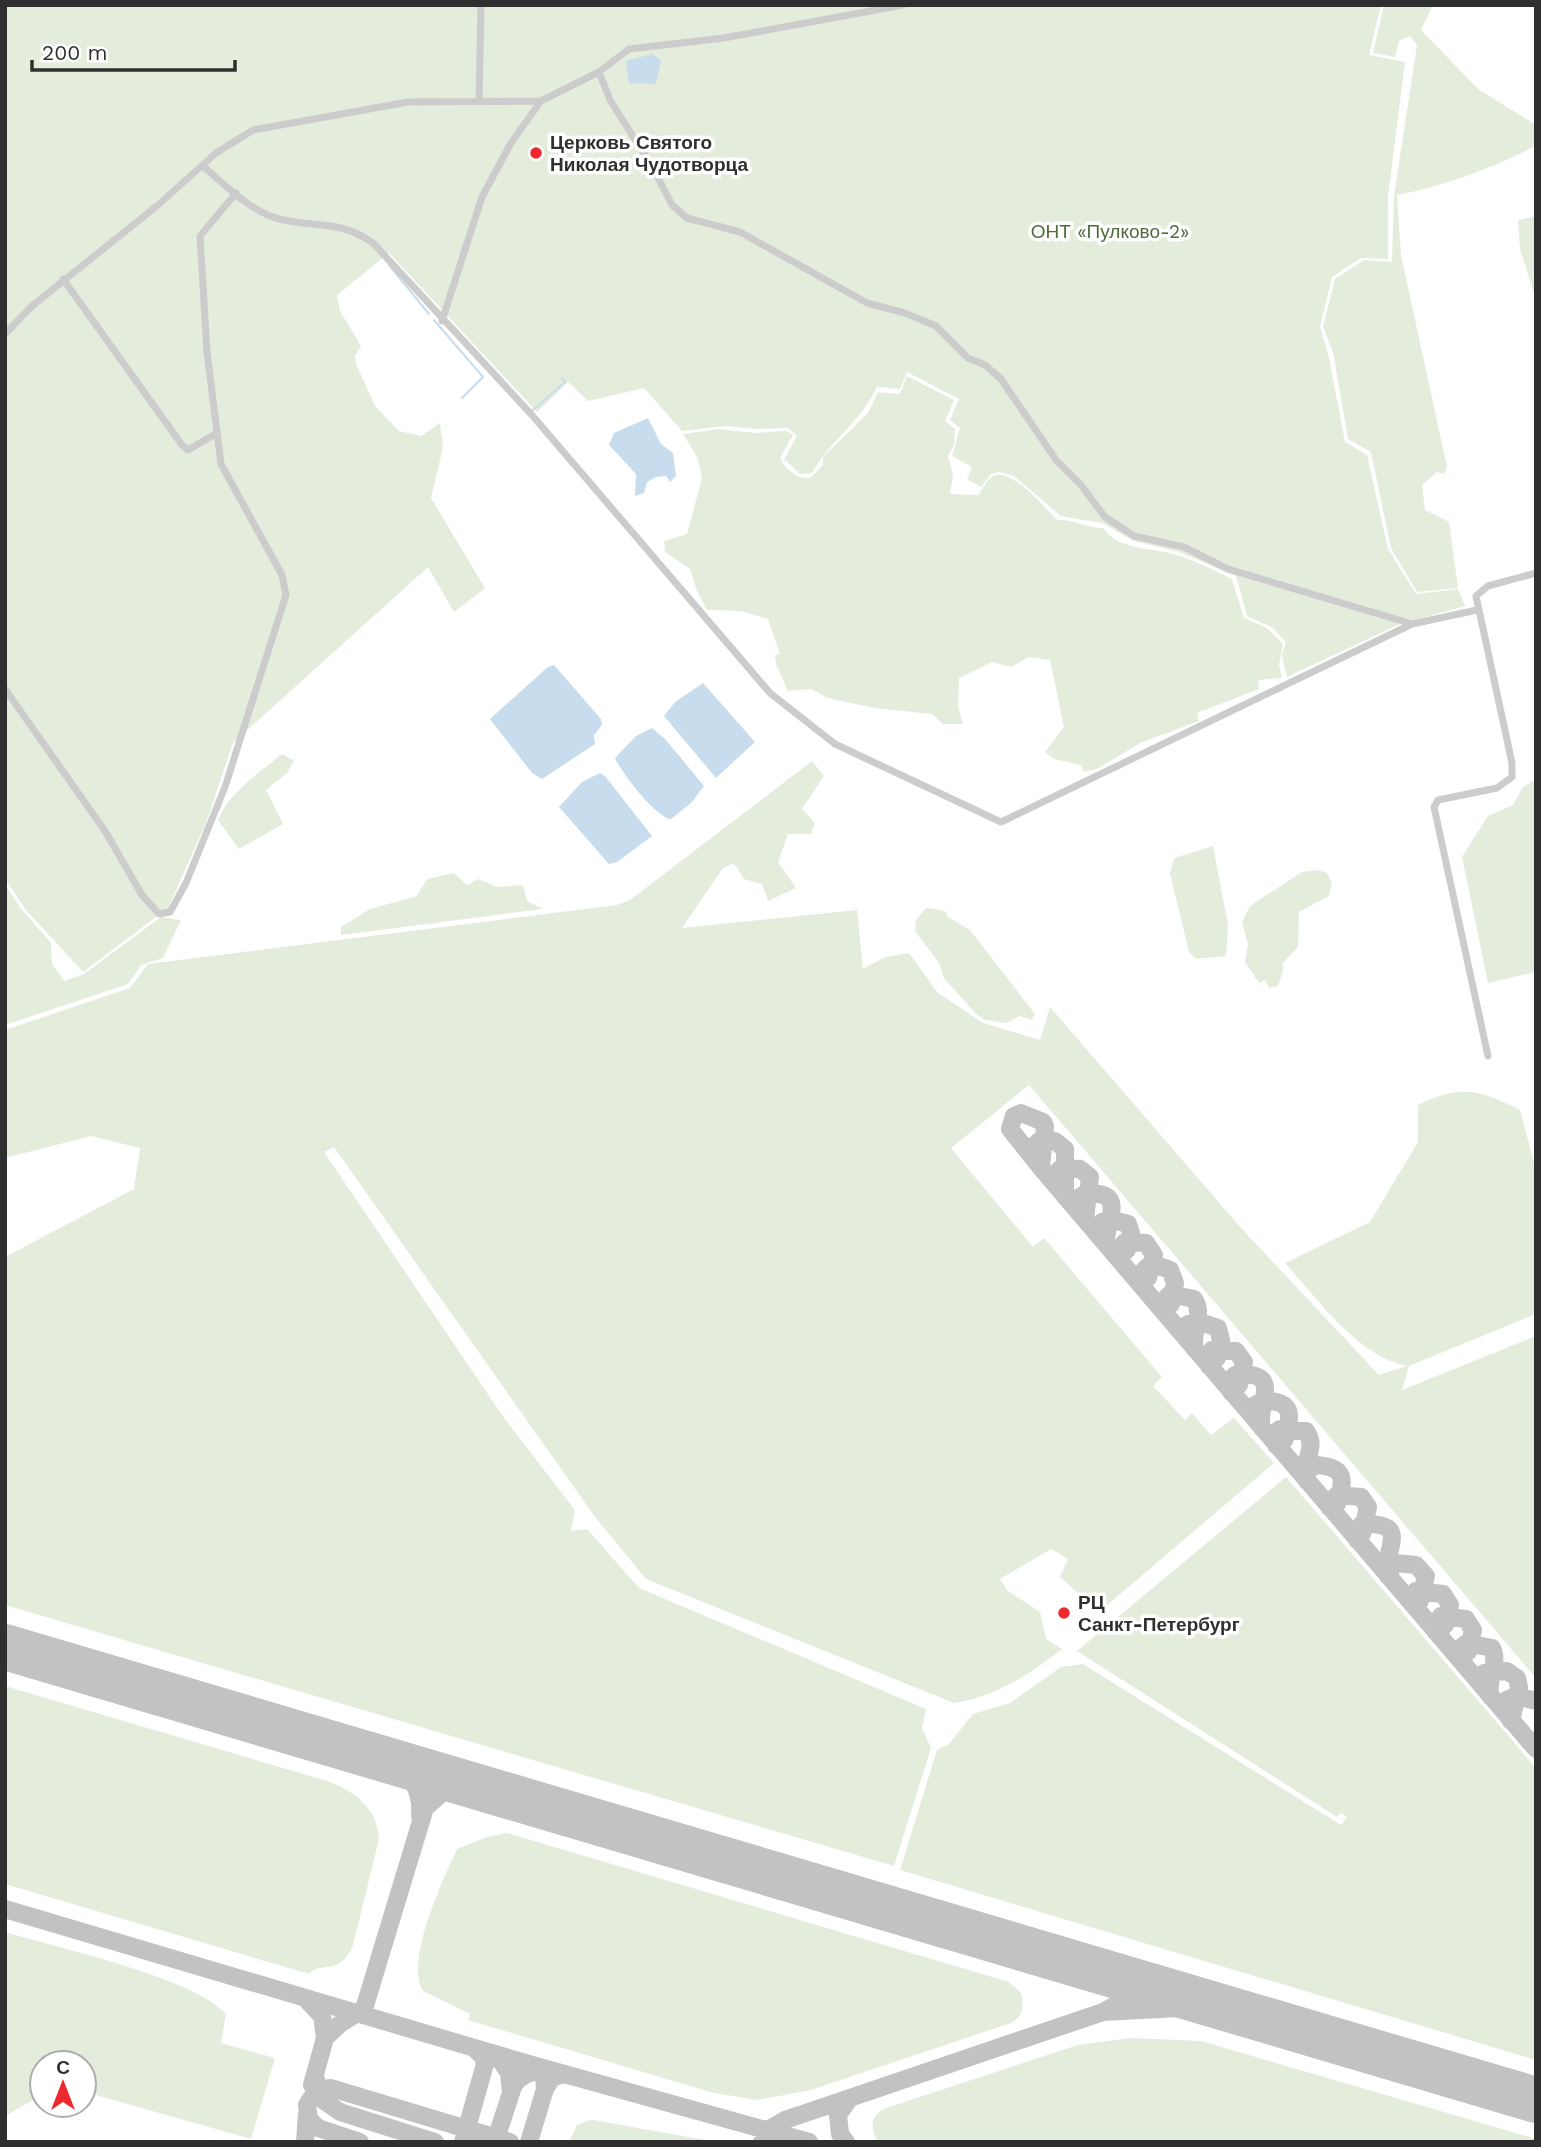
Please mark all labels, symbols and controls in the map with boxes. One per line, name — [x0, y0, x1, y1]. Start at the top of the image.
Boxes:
scale bar — [32, 28, 234, 72]
text: 200 m — [42, 40, 108, 65]
place label: Церковь Святого Николая Чудотворца — [550, 131, 748, 176]
marker: Церковь Святого Николая Чудотворца — [528, 145, 544, 161]
park label: ОНТ «Пулково-2» — [1031, 220, 1189, 243]
place label: РЦ Санкт-Петербург — [1078, 1591, 1240, 1636]
marker: РЦ Санкт-Петербург — [1056, 1605, 1072, 1621]
north arrow — [28, 2049, 98, 2119]
text: С — [56, 2056, 70, 2079]

